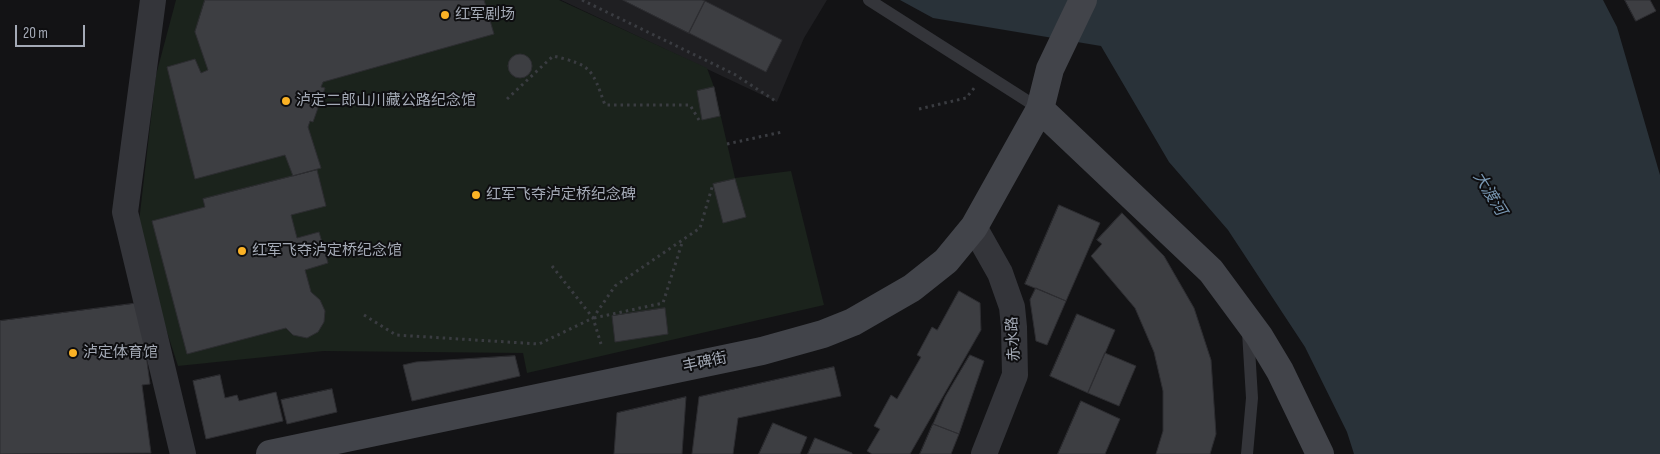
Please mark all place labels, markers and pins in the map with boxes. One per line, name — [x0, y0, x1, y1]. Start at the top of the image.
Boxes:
place label: 红军剧场 — [455, 6, 515, 24]
marker: 红军剧场 — [439, 9, 451, 21]
place label: 泸定二郎山川藏公路纪念馆 — [296, 92, 476, 110]
marker: 泸定二郎山川藏公路纪念馆 — [280, 95, 292, 107]
place label: 红军飞夺泸定桥纪念碑 — [486, 186, 636, 204]
marker: 红军飞夺泸定桥纪念碑 — [470, 189, 482, 201]
place label: 红军飞夺泸定桥纪念馆 — [252, 242, 402, 260]
marker: 红军飞夺泸定桥纪念馆 — [236, 245, 248, 257]
place label: 泸定体育馆 — [83, 344, 158, 362]
marker: 泸定体育馆 — [67, 347, 79, 359]

